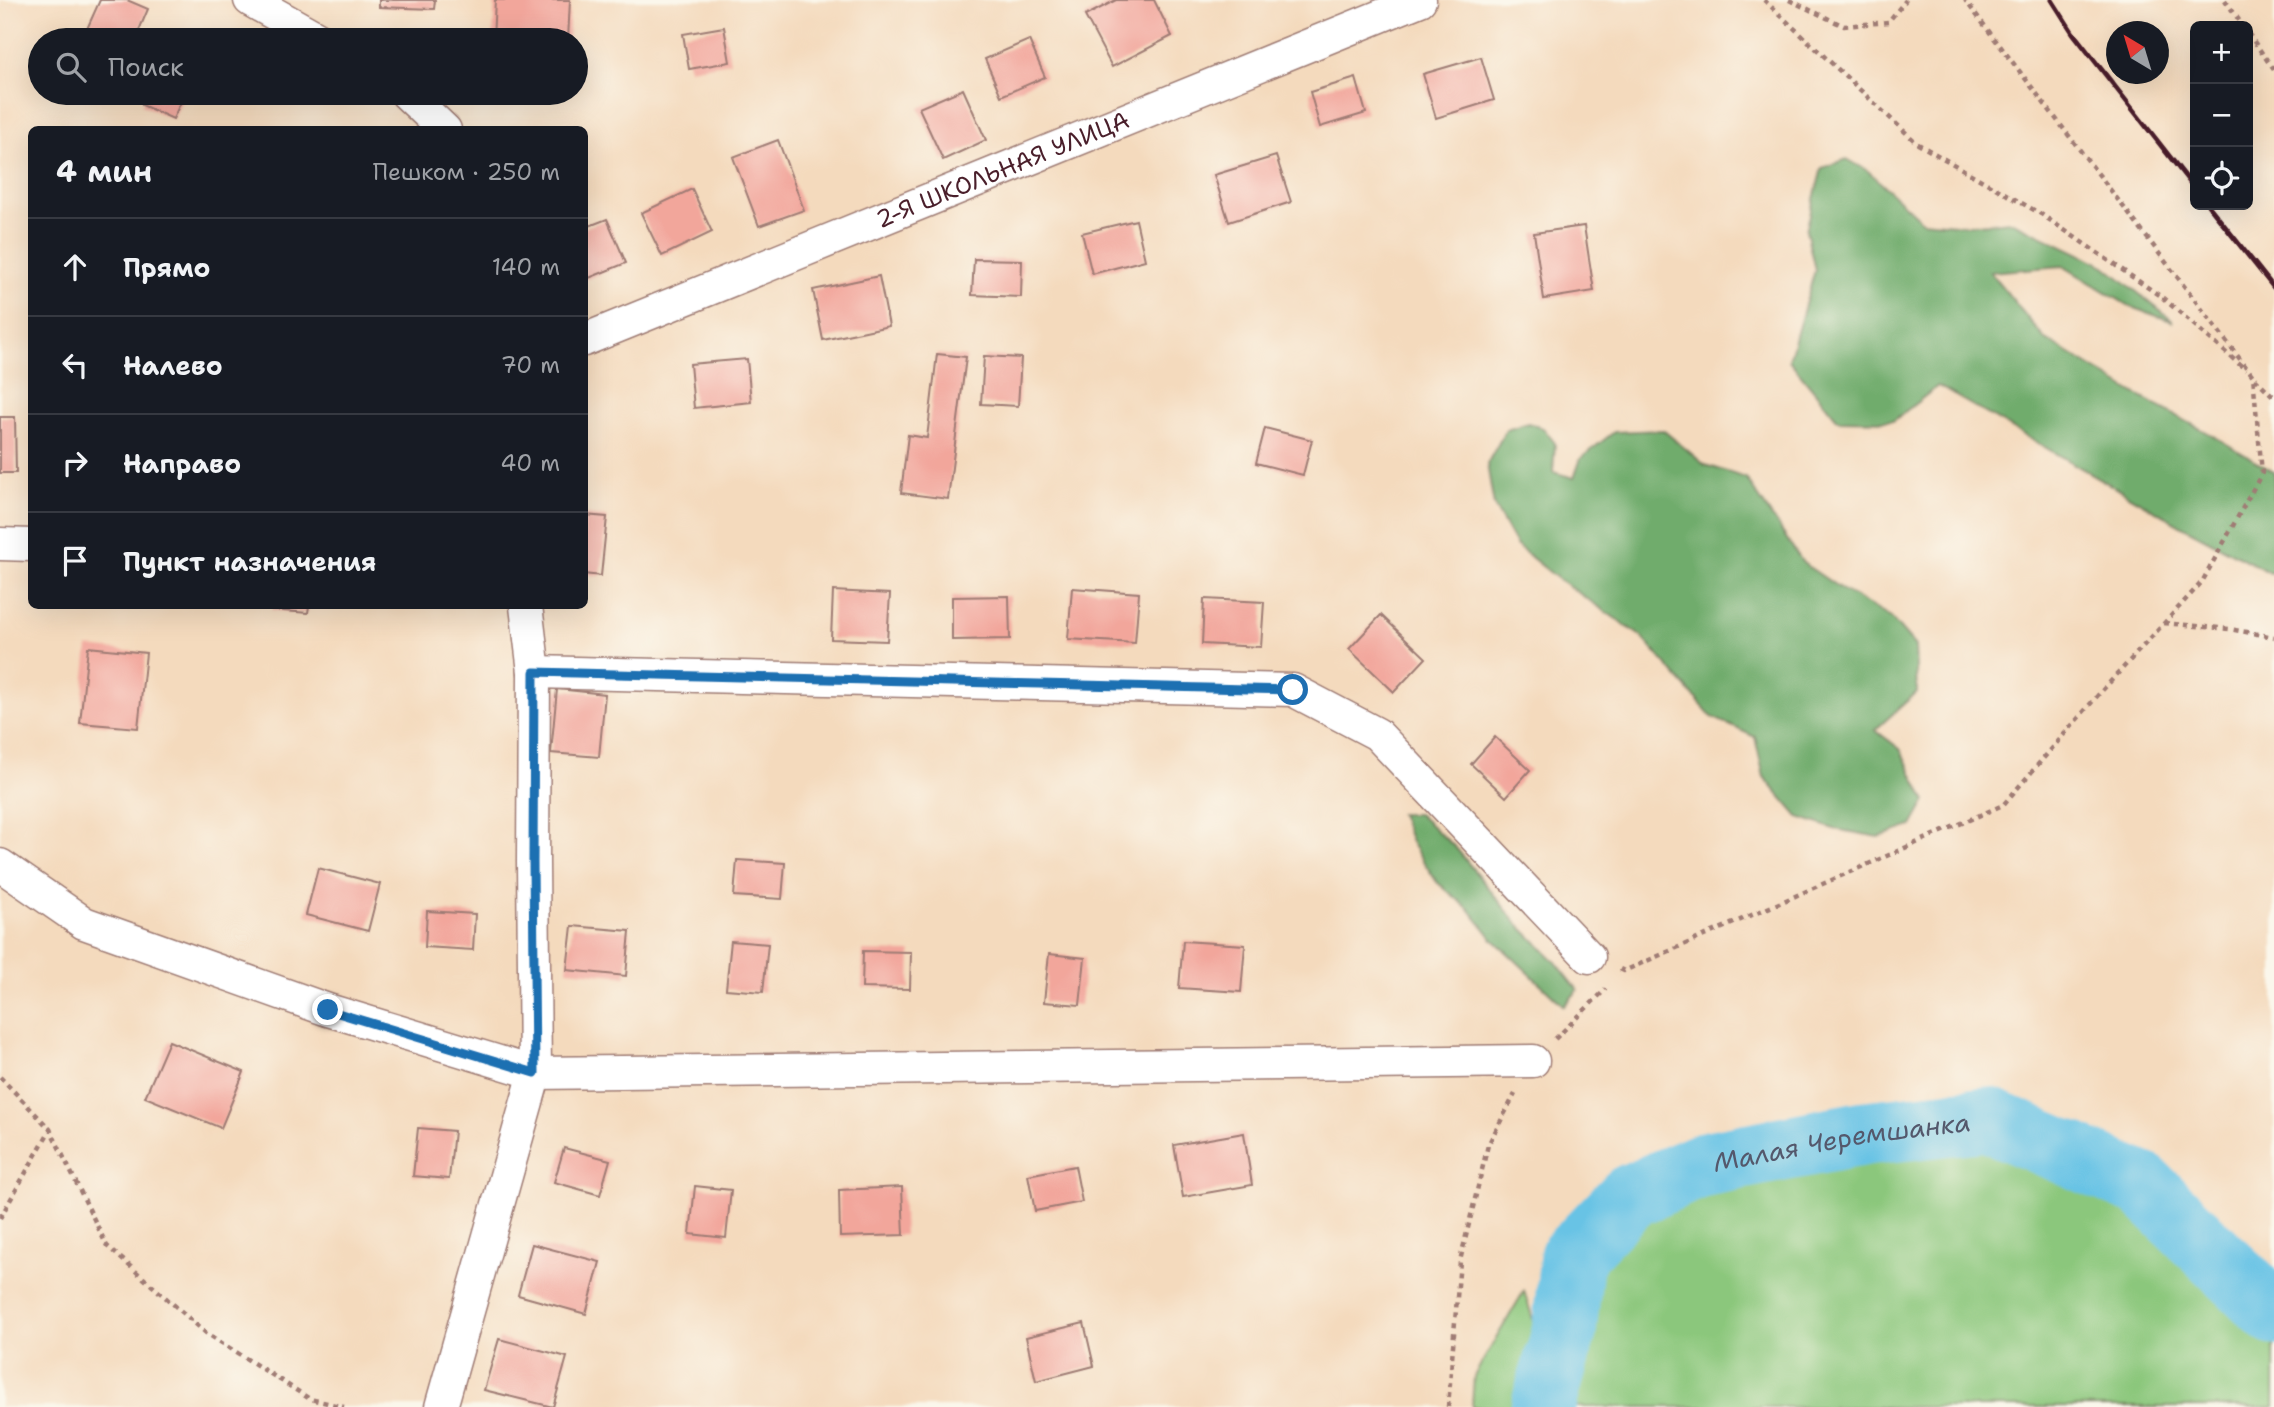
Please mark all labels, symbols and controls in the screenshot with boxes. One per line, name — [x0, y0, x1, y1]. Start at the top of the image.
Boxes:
north arrow — [2106, 21, 2169, 84]
map controls — [2190, 21, 2253, 210]
button: + — [2190, 21, 2253, 84]
search box — [28, 28, 588, 105]
icon: search — [52, 48, 90, 86]
text: Поиск — [108, 49, 184, 84]
button: − — [2190, 84, 2253, 147]
street label: 2-Я ШКОЛЬНАЯ УЛИЦА — [871, 104, 1134, 236]
button: locate — [2190, 147, 2253, 210]
text: 4 мин — [56, 151, 152, 192]
text: Пешком · 250 m — [373, 157, 560, 187]
icon: ahead — [56, 248, 94, 286]
text: Прямо — [123, 250, 211, 285]
text: 140 m — [492, 252, 560, 282]
icon: left — [56, 346, 94, 384]
text: Налево — [123, 348, 223, 383]
text: 70 m — [501, 350, 560, 380]
icon: right — [56, 444, 94, 482]
text: Направо — [123, 446, 241, 481]
text: 40 m — [500, 448, 560, 478]
icon: arrive — [56, 542, 94, 580]
text: Пункт назначения — [123, 544, 376, 579]
route start — [1277, 674, 1308, 705]
route end — [312, 994, 343, 1025]
water label: Малая Черемшанка — [1710, 1104, 1972, 1179]

